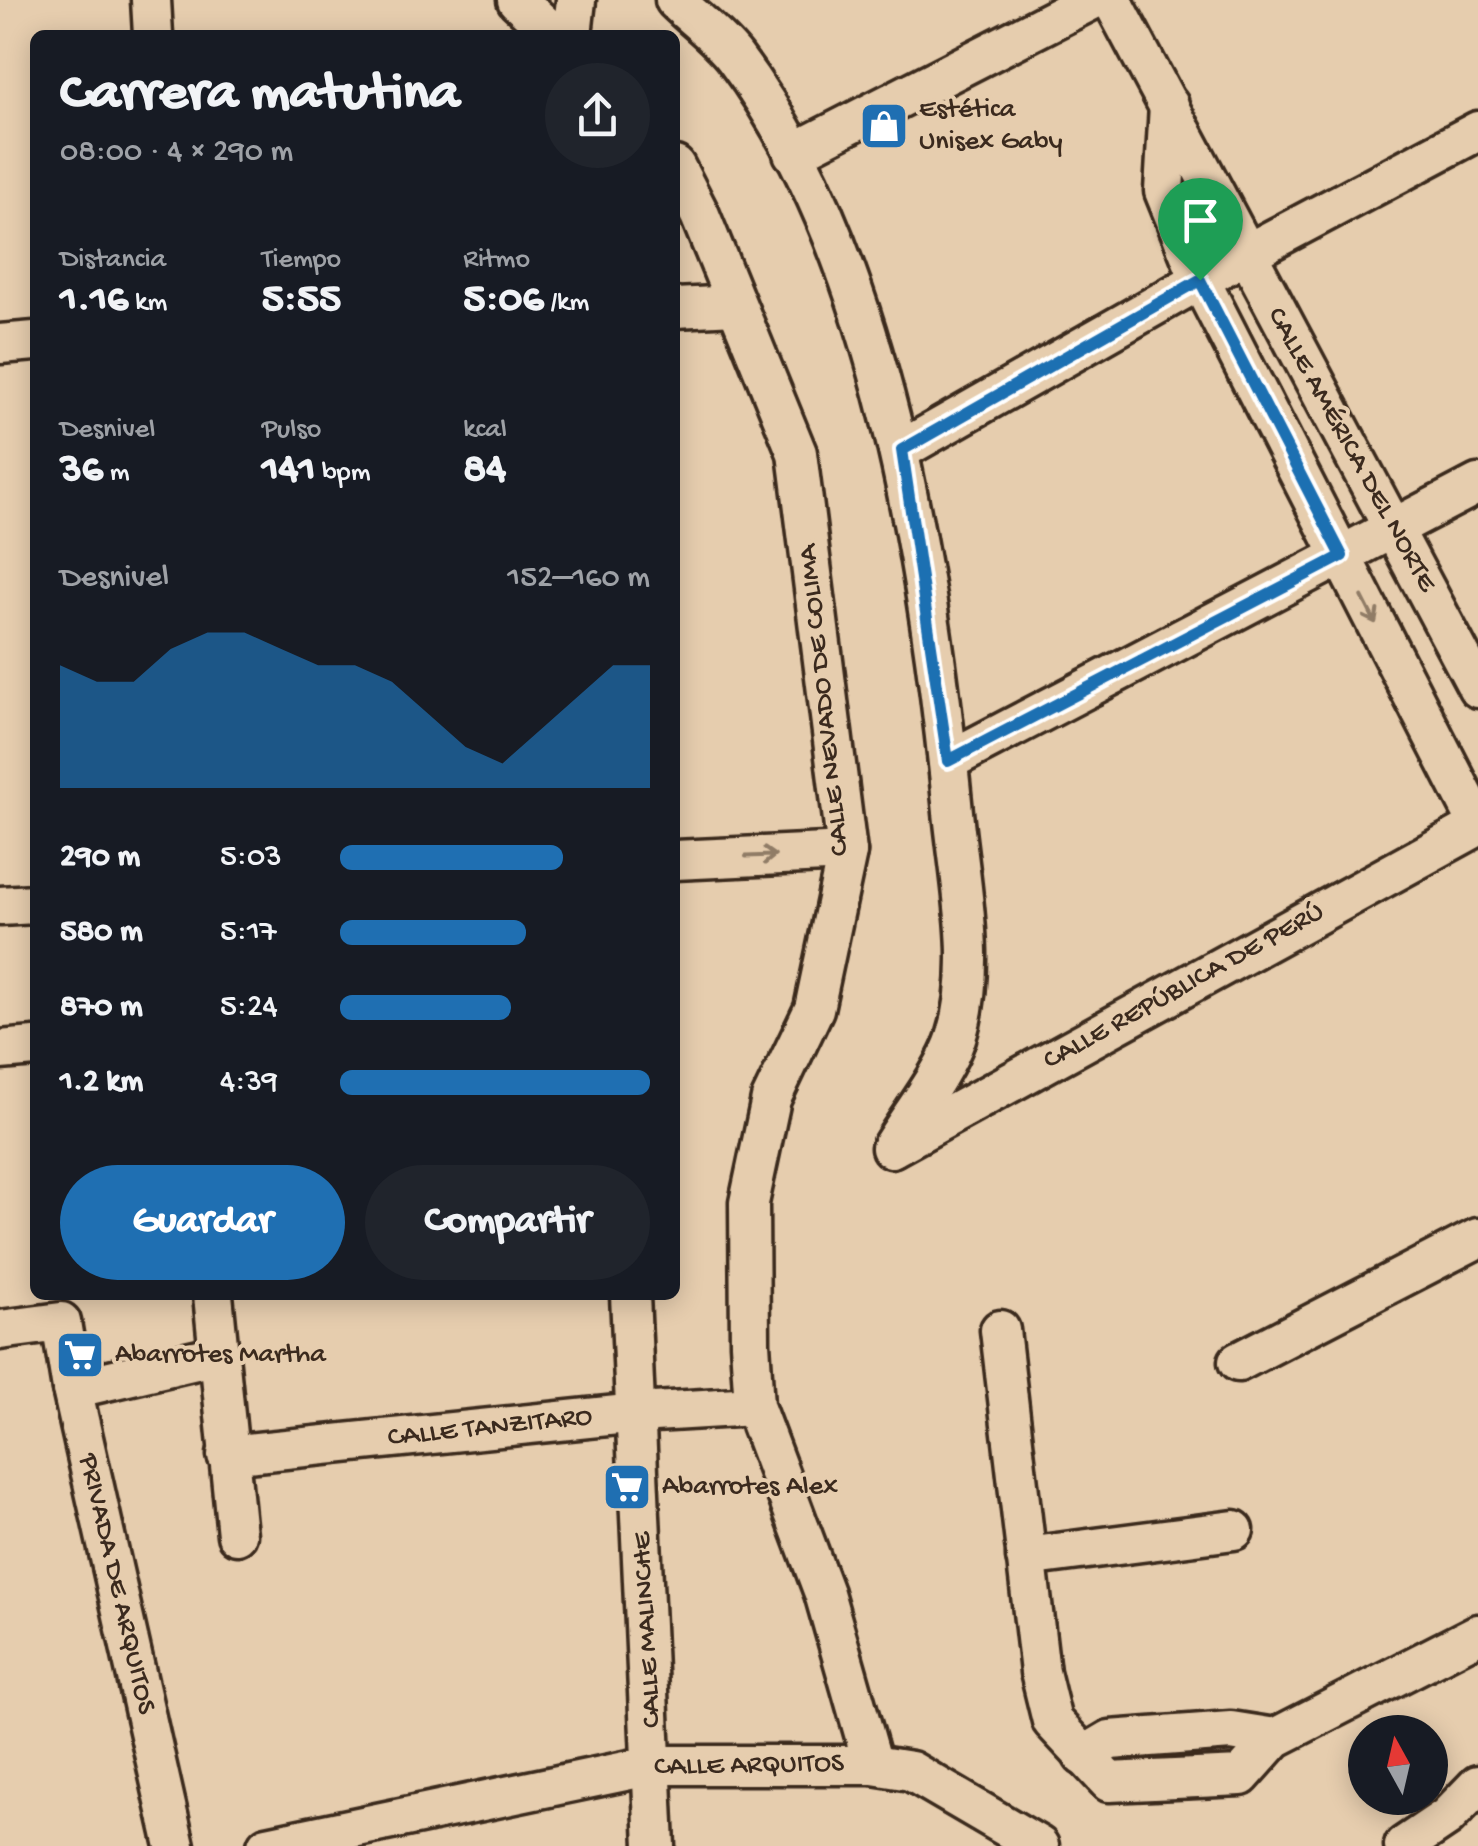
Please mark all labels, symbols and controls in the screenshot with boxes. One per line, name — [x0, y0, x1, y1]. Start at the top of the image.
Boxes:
button: share — [545, 63, 650, 168]
text: Carrera matutina — [60, 64, 460, 128]
place label: Estética Unisex Gaby — [919, 94, 1063, 159]
shop icon: Estética Unisex Gaby — [858, 100, 910, 152]
text: 08:00 · 4 × 290 m — [60, 134, 293, 172]
pin — [1158, 178, 1243, 281]
icon: arrive — [1173, 193, 1228, 248]
text: Distancia — [60, 244, 166, 277]
text: Tiempo — [262, 244, 341, 277]
text: Ritmo — [463, 244, 530, 277]
text: 1.16 — [60, 277, 128, 326]
text: 5:55 — [262, 277, 341, 326]
text: 5:06 — [463, 277, 544, 326]
text: km — [128, 287, 167, 320]
text: /km — [544, 287, 589, 320]
street label: CALLE AMÉRICA DEL NORTE — [1259, 302, 1444, 599]
text: Desnivel — [60, 414, 155, 447]
text: Pulso — [262, 414, 321, 447]
text: kcal — [463, 414, 507, 447]
text: 36 — [60, 447, 103, 496]
text: 141 — [262, 447, 315, 496]
text: 84 — [463, 447, 506, 496]
text: m — [103, 457, 130, 490]
text: bpm — [315, 457, 371, 490]
street label: CALLE NEVADO DE COLIMA — [792, 541, 858, 857]
text: Desnivel — [60, 560, 169, 598]
text: 152–160 m — [507, 560, 650, 598]
one-way arrow — [1360, 594, 1379, 624]
text: 290 m — [60, 839, 140, 877]
text: 5:03 — [220, 839, 282, 877]
one-way arrow — [745, 846, 777, 865]
street label: CALLE REPÚBLICA DE PERÚ — [1038, 896, 1330, 1078]
text: 580 m — [60, 914, 143, 952]
text: 5:17 — [220, 914, 276, 952]
text: 870 m — [60, 989, 143, 1027]
text: 5:24 — [220, 989, 278, 1027]
text: 1.2 km — [60, 1064, 143, 1102]
text: 4:39 — [220, 1064, 278, 1102]
button: Guardar — [60, 1165, 345, 1280]
button: Compartir — [365, 1165, 650, 1280]
supermarket icon: Abarrotes Martha — [54, 1329, 106, 1381]
place label: Abarrotes Martha — [115, 1339, 327, 1372]
street label: CALLE TANZITARO — [386, 1401, 594, 1455]
street label: PRIVADA DE ARQUITOS — [70, 1450, 162, 1717]
supermarket icon: Abarrotes Alex — [601, 1461, 653, 1513]
place label: Abarrotes Alex — [662, 1471, 838, 1504]
street label: CALLE MALINCHE — [626, 1530, 670, 1729]
north arrow — [1348, 1715, 1448, 1815]
map controls — [1348, 1715, 1448, 1815]
street label: CALLE ARQUITOS — [654, 1748, 844, 1784]

